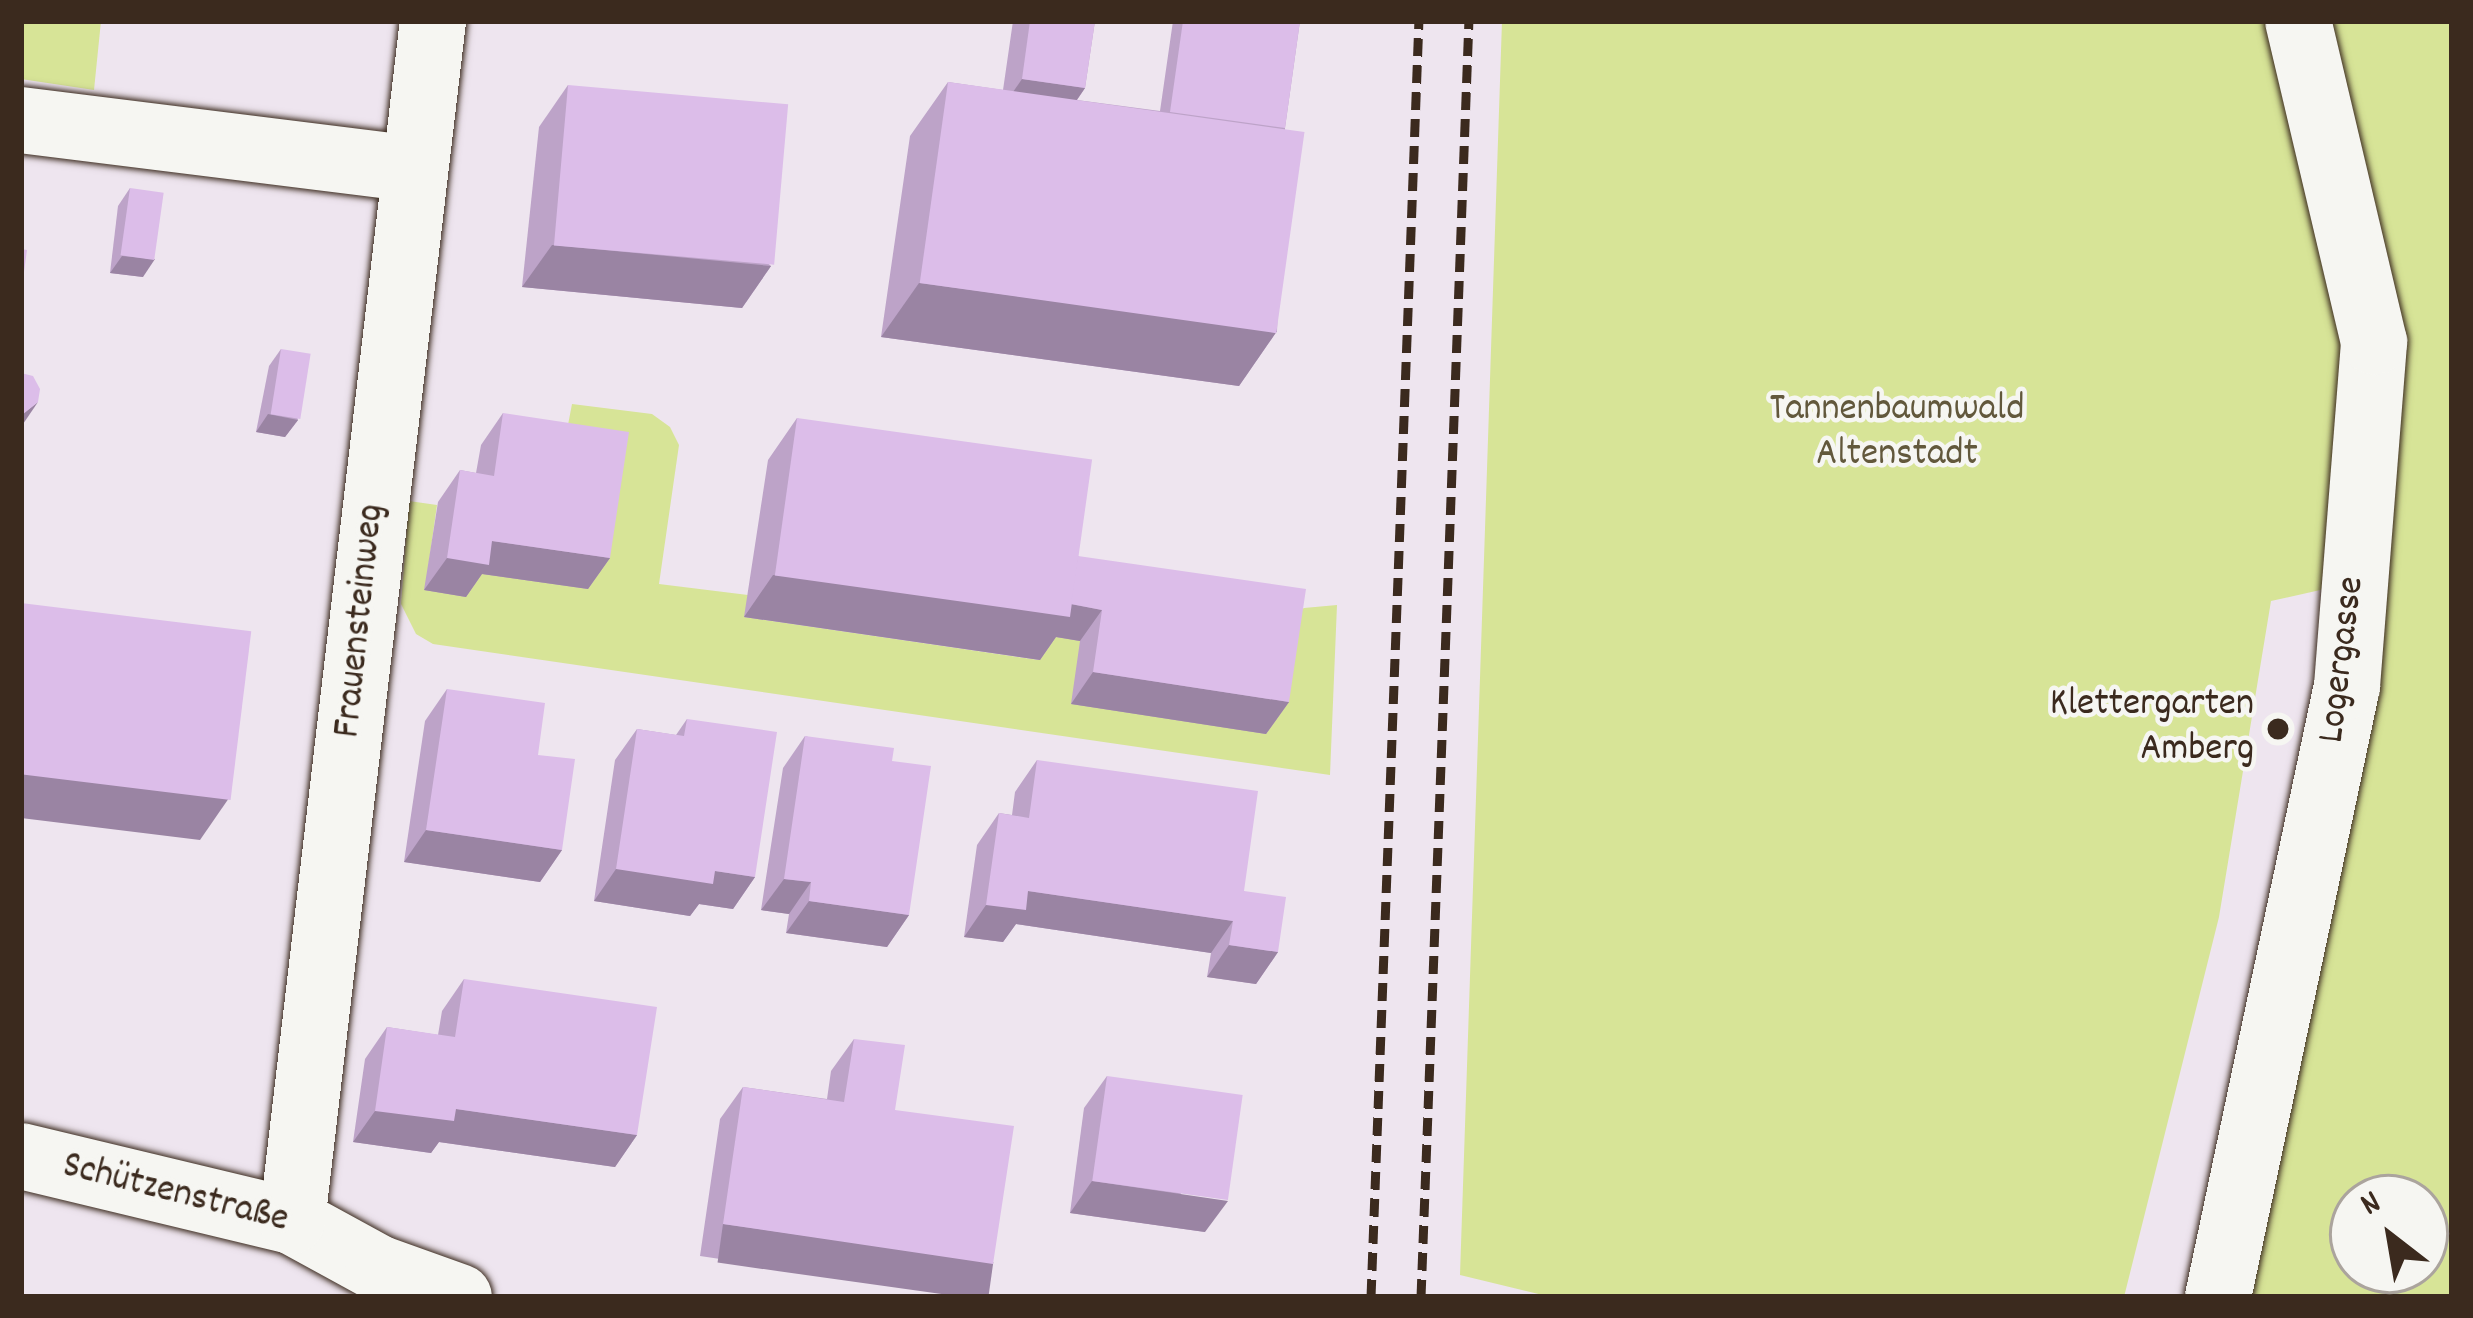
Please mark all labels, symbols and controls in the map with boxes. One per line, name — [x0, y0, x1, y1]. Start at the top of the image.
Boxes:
park label: Tannenbaumwald Altenstadt — [1770, 389, 2024, 480]
street label: Frauensteinweg — [326, 502, 398, 740]
street label: Logergasse — [2311, 574, 2377, 746]
place label: Klettergarten Amberg — [2050, 684, 2254, 775]
marker: Klettergarten Amberg — [2265, 716, 2291, 742]
street label: Schützenstraße — [57, 1144, 293, 1246]
north arrow — [2329, 1174, 2449, 1294]
text: N — [2353, 1181, 2391, 1230]

